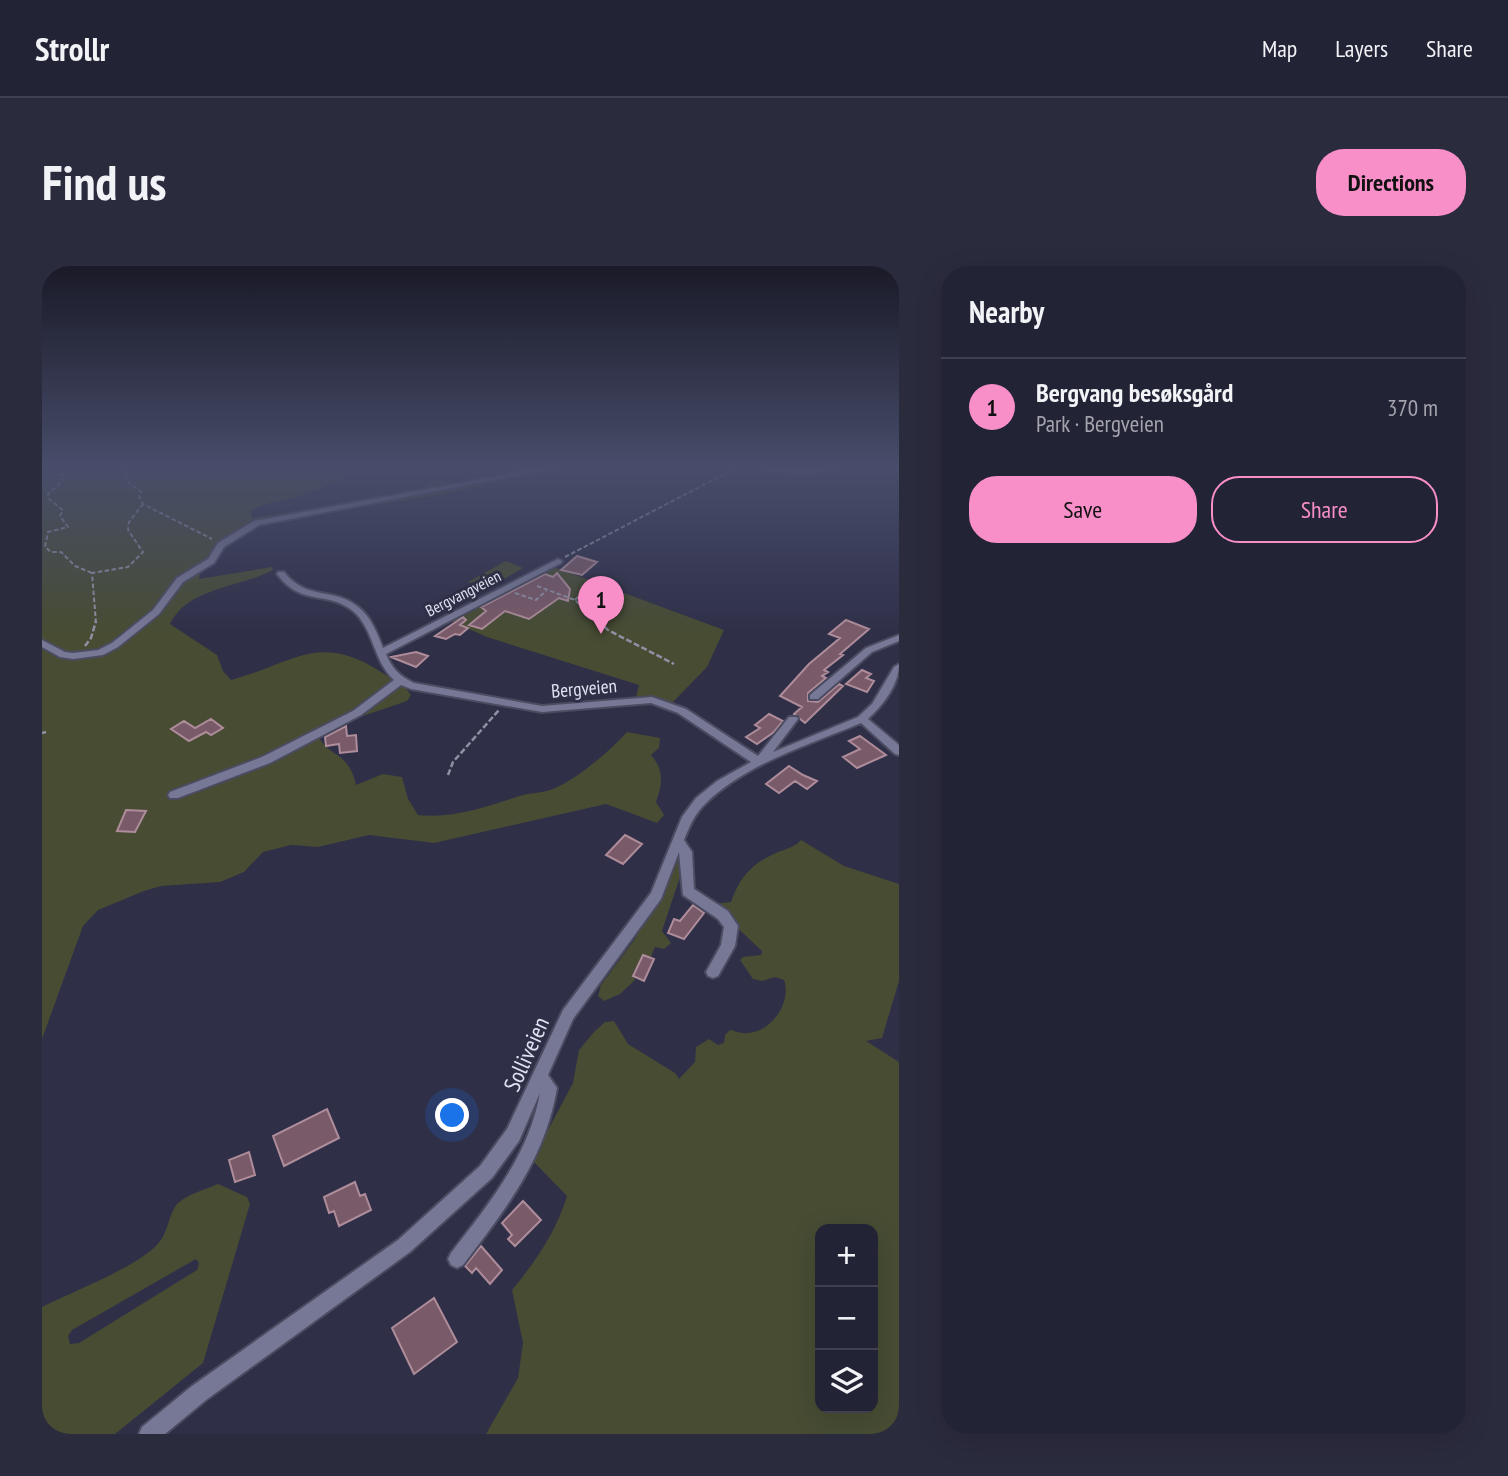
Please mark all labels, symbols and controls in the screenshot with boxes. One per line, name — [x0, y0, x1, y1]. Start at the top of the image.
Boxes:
text: Strollr — [35, 27, 109, 70]
text: Map — [1262, 33, 1297, 64]
text: Layers — [1335, 33, 1388, 64]
text: Share — [1426, 33, 1473, 64]
button: Directions — [1316, 149, 1466, 216]
text: Find us — [42, 150, 166, 214]
text: Nearby — [969, 292, 1044, 331]
text: Bergvang besøksgård — [1036, 376, 1233, 409]
text: 1 — [987, 393, 998, 422]
text: 370 m — [1387, 393, 1438, 422]
text: Park · Bergveien — [1036, 409, 1164, 438]
button: Save — [969, 476, 1197, 543]
button: Share — [1211, 476, 1438, 543]
street label: Bergvangveien — [422, 565, 504, 621]
pin: 1 — [578, 576, 624, 634]
street label: Bergveien — [550, 673, 618, 703]
street label: Solliveien — [497, 1012, 555, 1096]
your location — [435, 1098, 469, 1132]
map controls — [815, 1224, 878, 1413]
button: + — [815, 1224, 878, 1287]
button: − — [815, 1287, 878, 1350]
button: layers — [815, 1350, 878, 1413]

